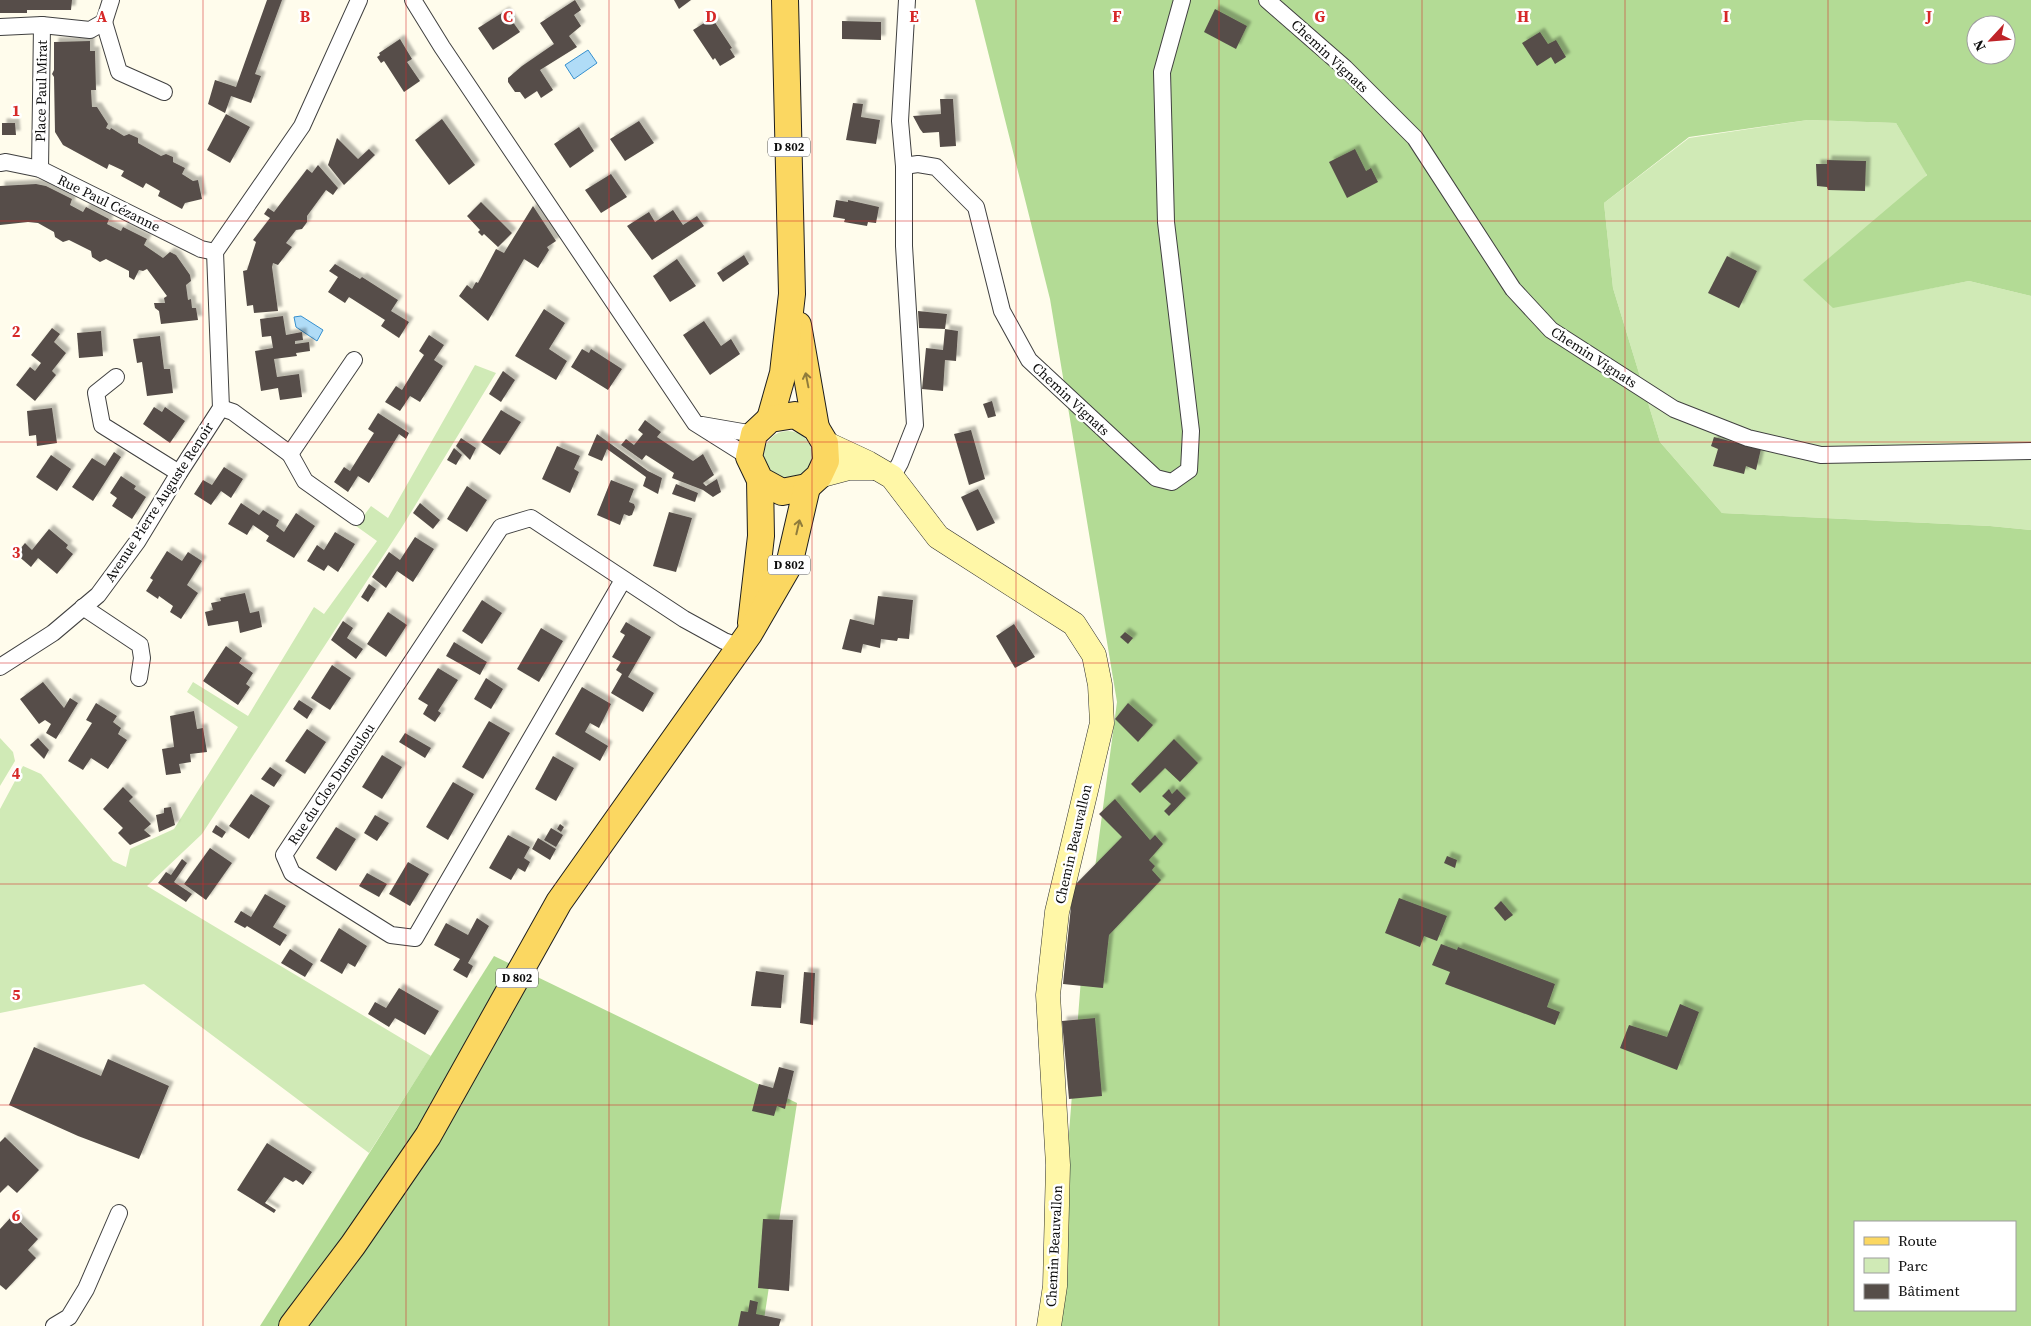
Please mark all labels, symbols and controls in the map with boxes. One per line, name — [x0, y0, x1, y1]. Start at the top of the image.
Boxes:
text: A — [97, 5, 108, 27]
text: B — [300, 5, 311, 27]
text: C — [503, 5, 513, 27]
text: D — [705, 5, 717, 27]
text: E — [909, 5, 919, 27]
text: F — [1112, 5, 1122, 27]
text: G — [1315, 5, 1326, 27]
text: H — [1517, 5, 1529, 27]
text: I — [1723, 5, 1729, 27]
text: J — [1925, 5, 1932, 27]
street label: Chemin Vignats — [1287, 15, 1373, 97]
north arrow — [1966, 15, 2016, 65]
text: N — [1968, 37, 1991, 55]
street label: Place Paul Mirat — [30, 39, 52, 142]
text: 1 — [12, 99, 20, 121]
road number: D 802 — [768, 138, 810, 156]
street label: Rue Paul Cézanne — [54, 169, 164, 237]
text: 2 — [12, 320, 21, 342]
street label: Chemin Vignats — [1547, 322, 1641, 392]
street label: Chemin Vignats — [1028, 358, 1114, 440]
one-way arrow — [802, 372, 811, 388]
street label: Avenue Pierre Auguste Renoir — [100, 418, 218, 586]
one-way arrow — [794, 519, 803, 535]
text: 3 — [12, 541, 21, 563]
road number: D 802 — [768, 556, 810, 574]
street label: Rue du Clos Dumoulou — [283, 719, 379, 849]
text: 4 — [12, 762, 21, 784]
street label: Chemin Beauvallon — [1050, 782, 1097, 906]
road number: D 802 — [496, 968, 538, 988]
text: 5 — [12, 983, 21, 1005]
street label: Chemin Beauvallon — [1041, 1184, 1067, 1308]
text: 6 — [12, 1204, 21, 1226]
legend — [1854, 1221, 2016, 1311]
text: Route — [1898, 1230, 1937, 1251]
text: Parc — [1898, 1255, 1928, 1276]
text: Bâtiment — [1898, 1280, 1960, 1301]

